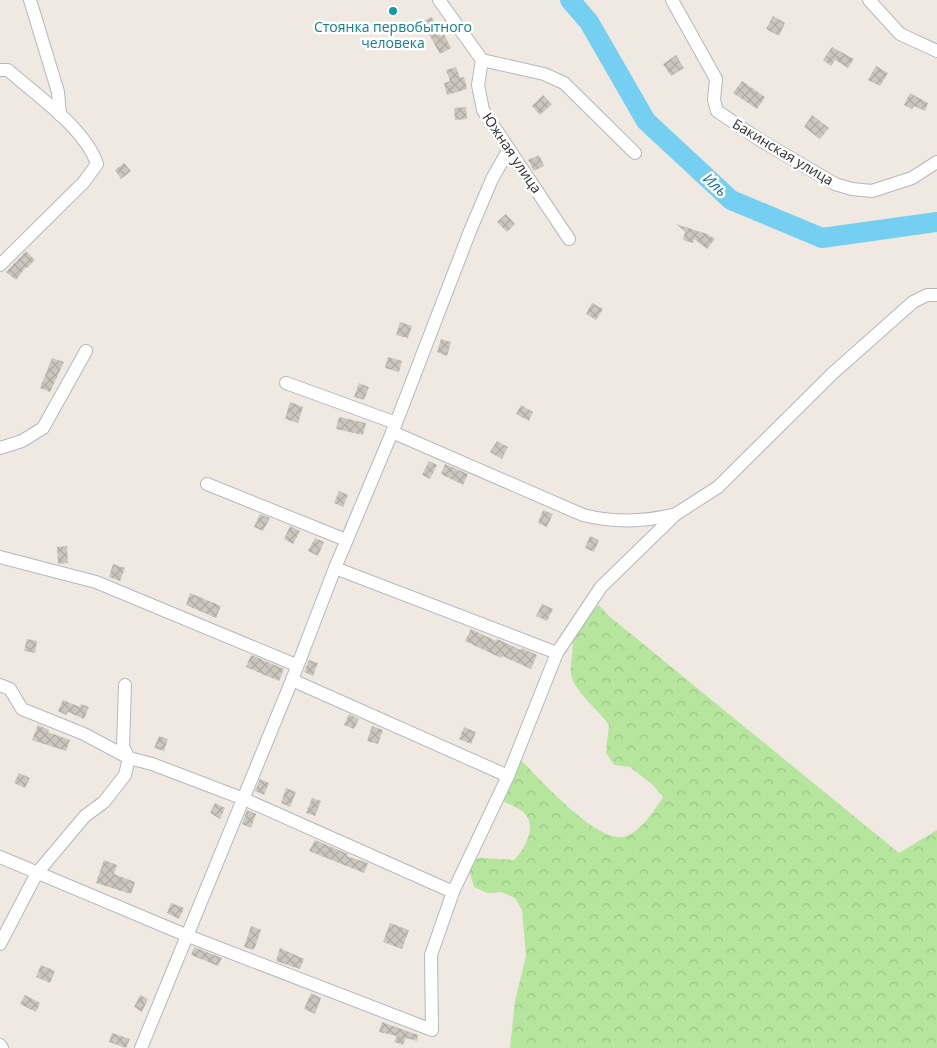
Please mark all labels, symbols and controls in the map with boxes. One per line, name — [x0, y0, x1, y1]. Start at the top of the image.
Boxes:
marker: Стоянка первобытного человека — [387, 5, 399, 17]
place label: Стоянка первобытного человека — [314, 17, 472, 52]
street label: Южная улица — [478, 109, 546, 197]
street label: Бакинская улица — [729, 114, 837, 189]
water label: Иль — [699, 168, 732, 201]

